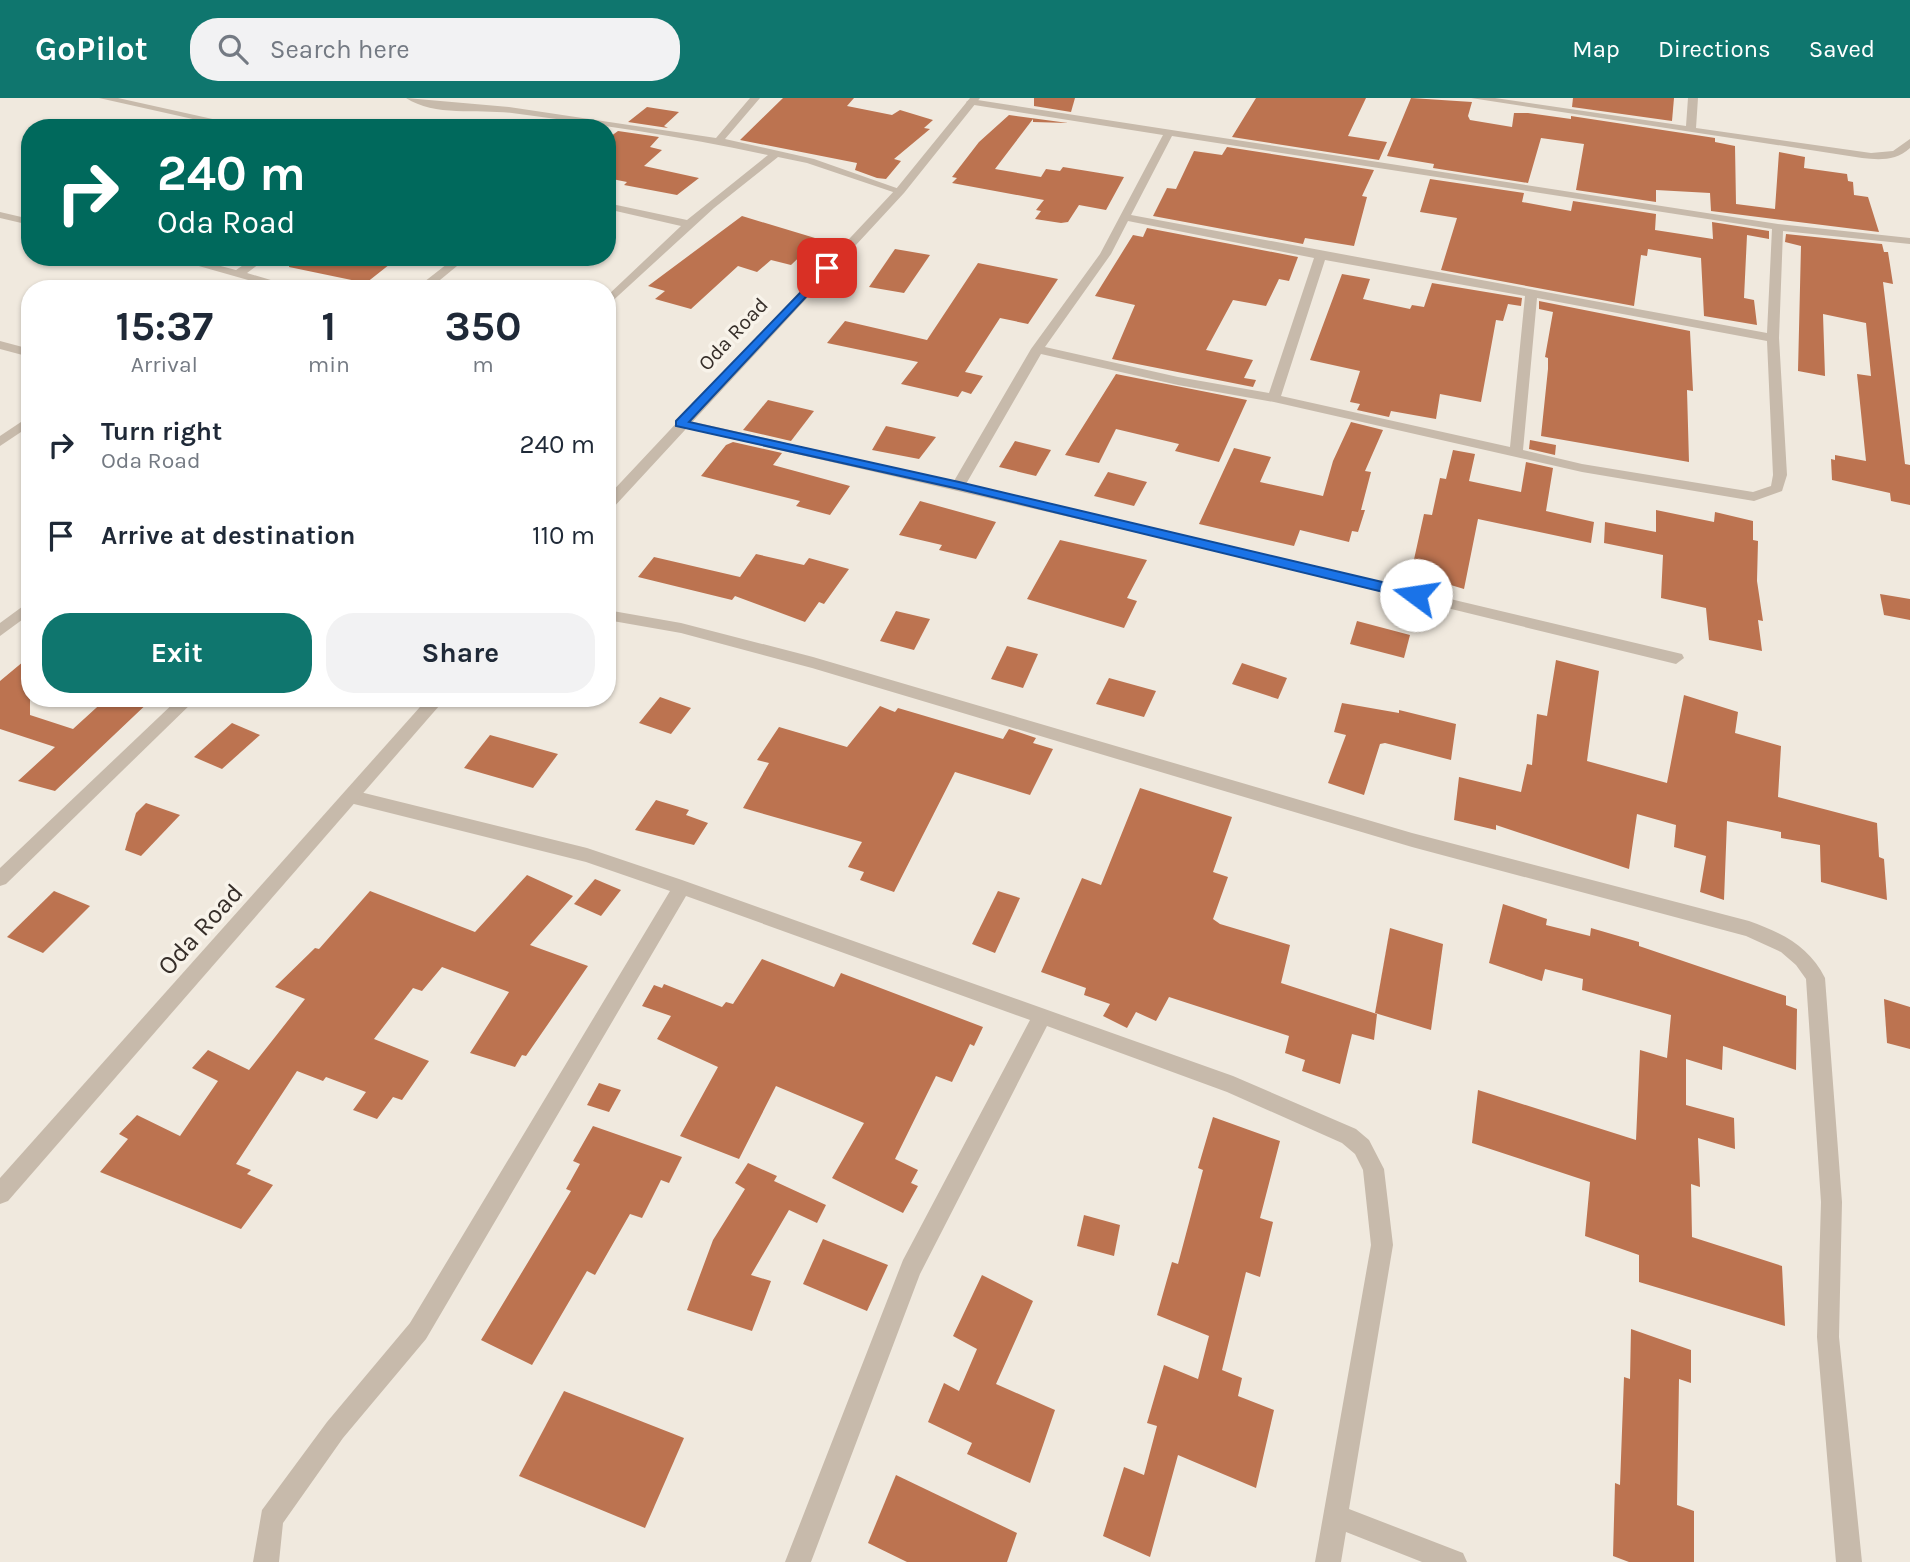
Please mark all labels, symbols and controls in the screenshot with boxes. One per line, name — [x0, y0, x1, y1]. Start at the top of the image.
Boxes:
search box — [190, 18, 680, 81]
text: GoPilot — [35, 30, 148, 68]
icon: search — [214, 30, 252, 68]
text: Search here — [270, 34, 410, 65]
text: Map — [1572, 35, 1620, 63]
text: Directions — [1658, 35, 1771, 63]
text: Saved — [1809, 35, 1875, 63]
text: 240 m — [157, 145, 306, 202]
icon: right — [42, 147, 133, 238]
text: Oda Road — [157, 204, 296, 241]
pin — [797, 238, 857, 298]
icon: arrive — [808, 249, 846, 287]
street label: Oda Road — [693, 293, 773, 375]
text: 15:37 — [115, 301, 213, 351]
text: 1 — [321, 301, 336, 351]
text: 350 — [444, 301, 522, 351]
text: Arrival — [131, 351, 198, 378]
text: min — [308, 351, 350, 378]
text: m — [472, 351, 494, 378]
text: Turn right — [101, 416, 222, 447]
icon: right — [42, 426, 80, 464]
text: 240 m — [519, 429, 595, 460]
text: Oda Road — [101, 447, 201, 474]
icon: arrive — [42, 517, 80, 555]
text: Arrive at destination — [101, 520, 355, 551]
text: 110 m — [532, 520, 595, 551]
position arrow — [1379, 558, 1453, 632]
button: Exit — [42, 613, 312, 693]
button: Share — [326, 613, 595, 693]
street label: Oda Road — [151, 877, 250, 982]

